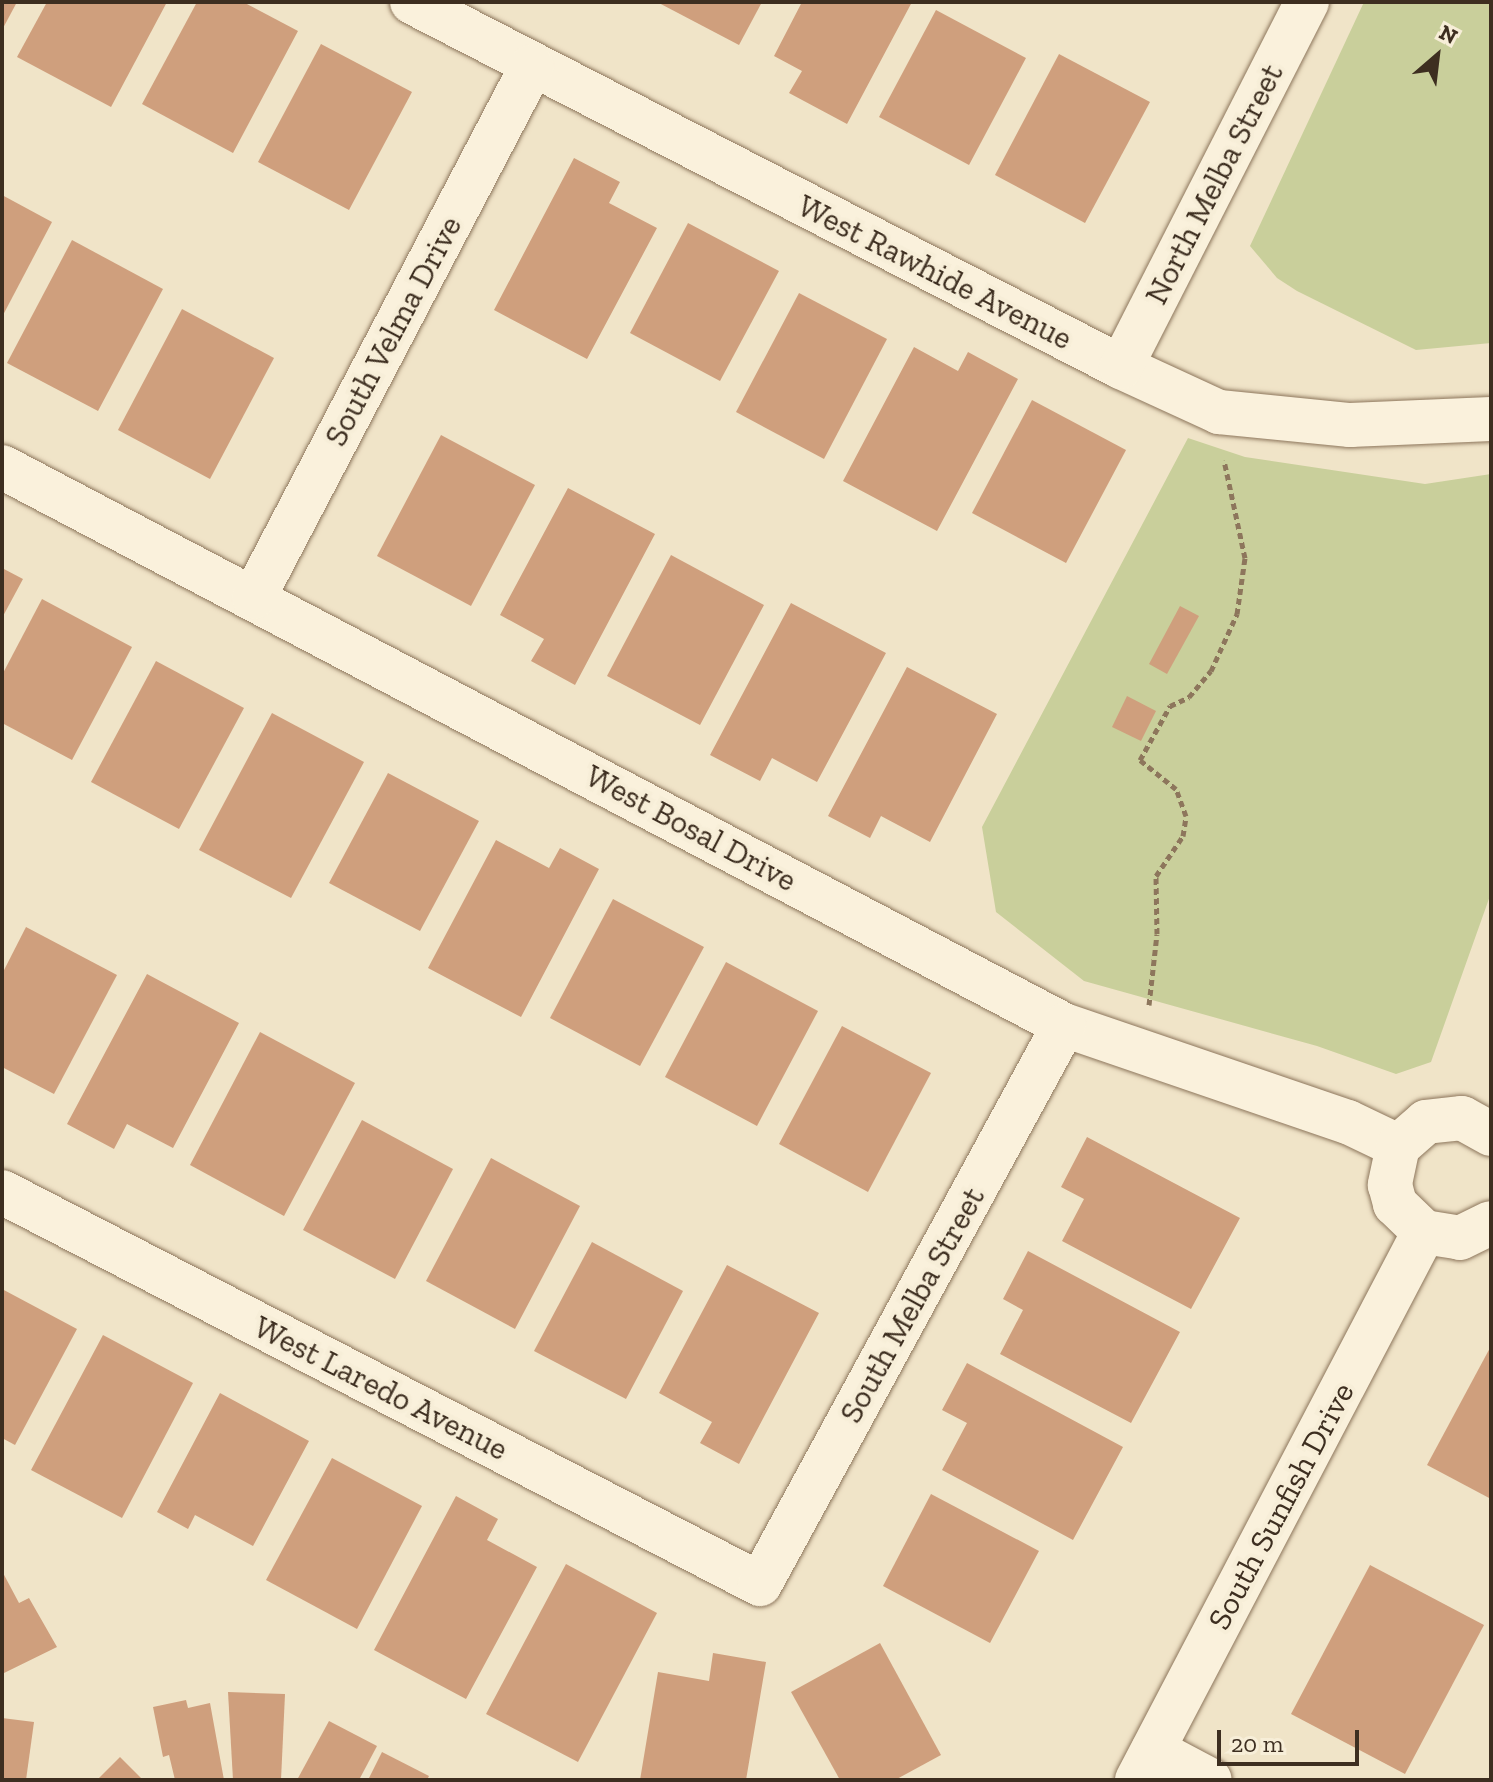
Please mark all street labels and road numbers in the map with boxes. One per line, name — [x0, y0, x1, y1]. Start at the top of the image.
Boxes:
street label: North Melba Street — [1137, 57, 1291, 311]
street label: West Rawhide Avenue — [791, 186, 1079, 358]
street label: South Velma Drive — [316, 209, 470, 453]
street label: West Bosal Drive — [579, 756, 803, 900]
street label: South Melba Street — [831, 1180, 993, 1430]
street label: West Laredo Avenue — [247, 1307, 515, 1469]
street label: South Sunfish Drive — [1200, 1376, 1362, 1636]

